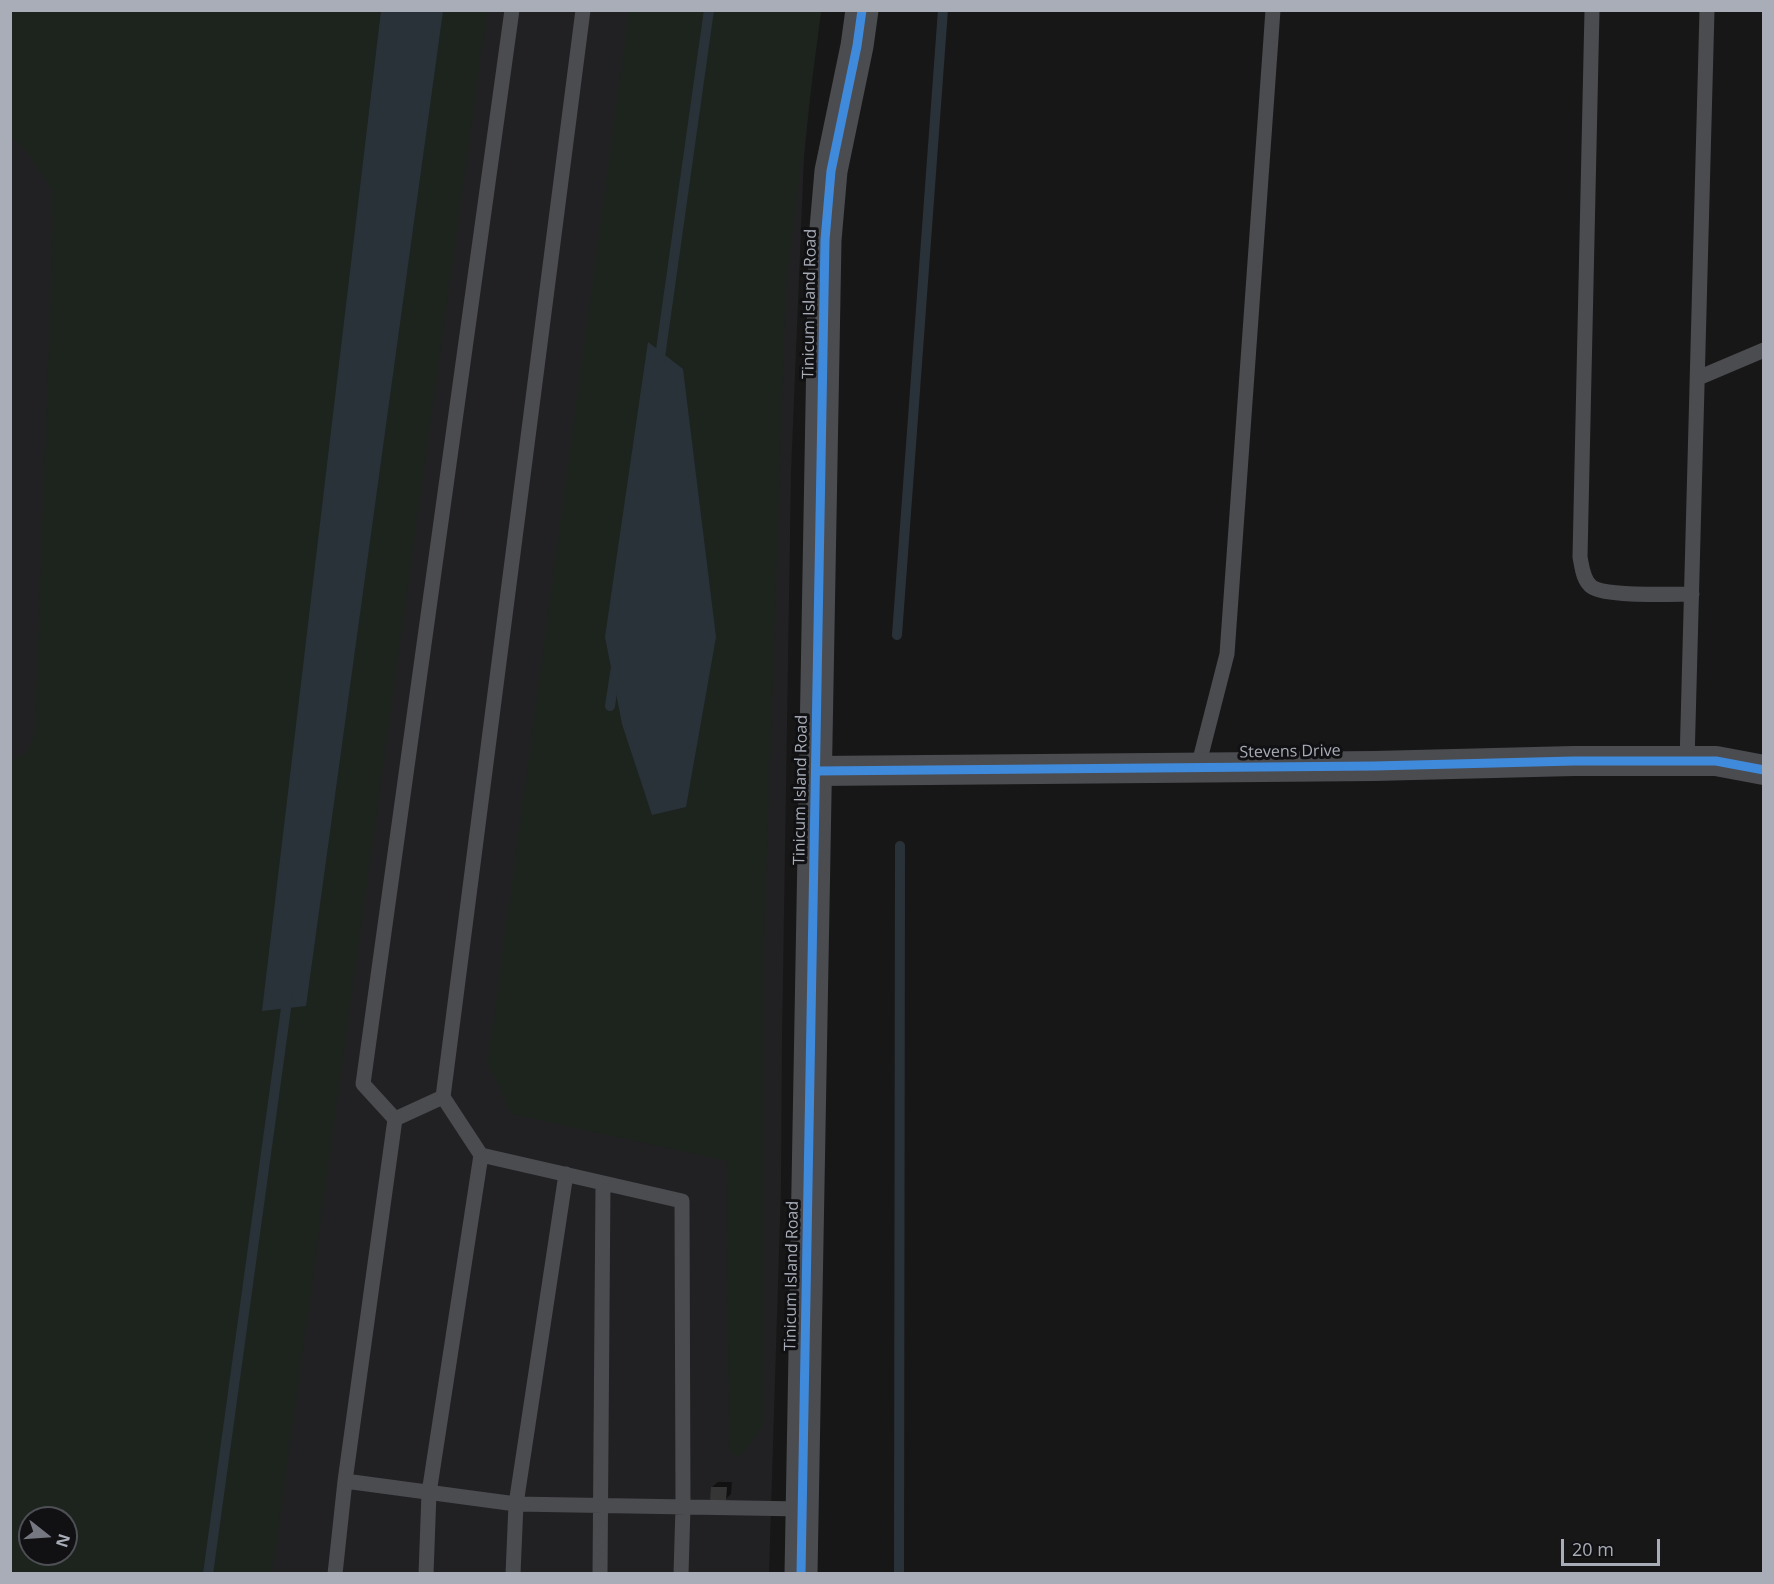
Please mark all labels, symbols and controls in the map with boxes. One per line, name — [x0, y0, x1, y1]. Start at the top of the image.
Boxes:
street label: Tinicum Island Road — [799, 229, 821, 379]
street label: Tinicum Island Road — [790, 715, 812, 865]
street label: Stevens Drive — [1239, 742, 1341, 762]
street label: Tinicum Island Road — [781, 1201, 803, 1351]
north arrow — [18, 1506, 78, 1566]
scale bar — [1564, 1527, 1663, 1565]
text: N — [51, 1531, 76, 1550]
text: 20 m — [1572, 1537, 1614, 1561]

